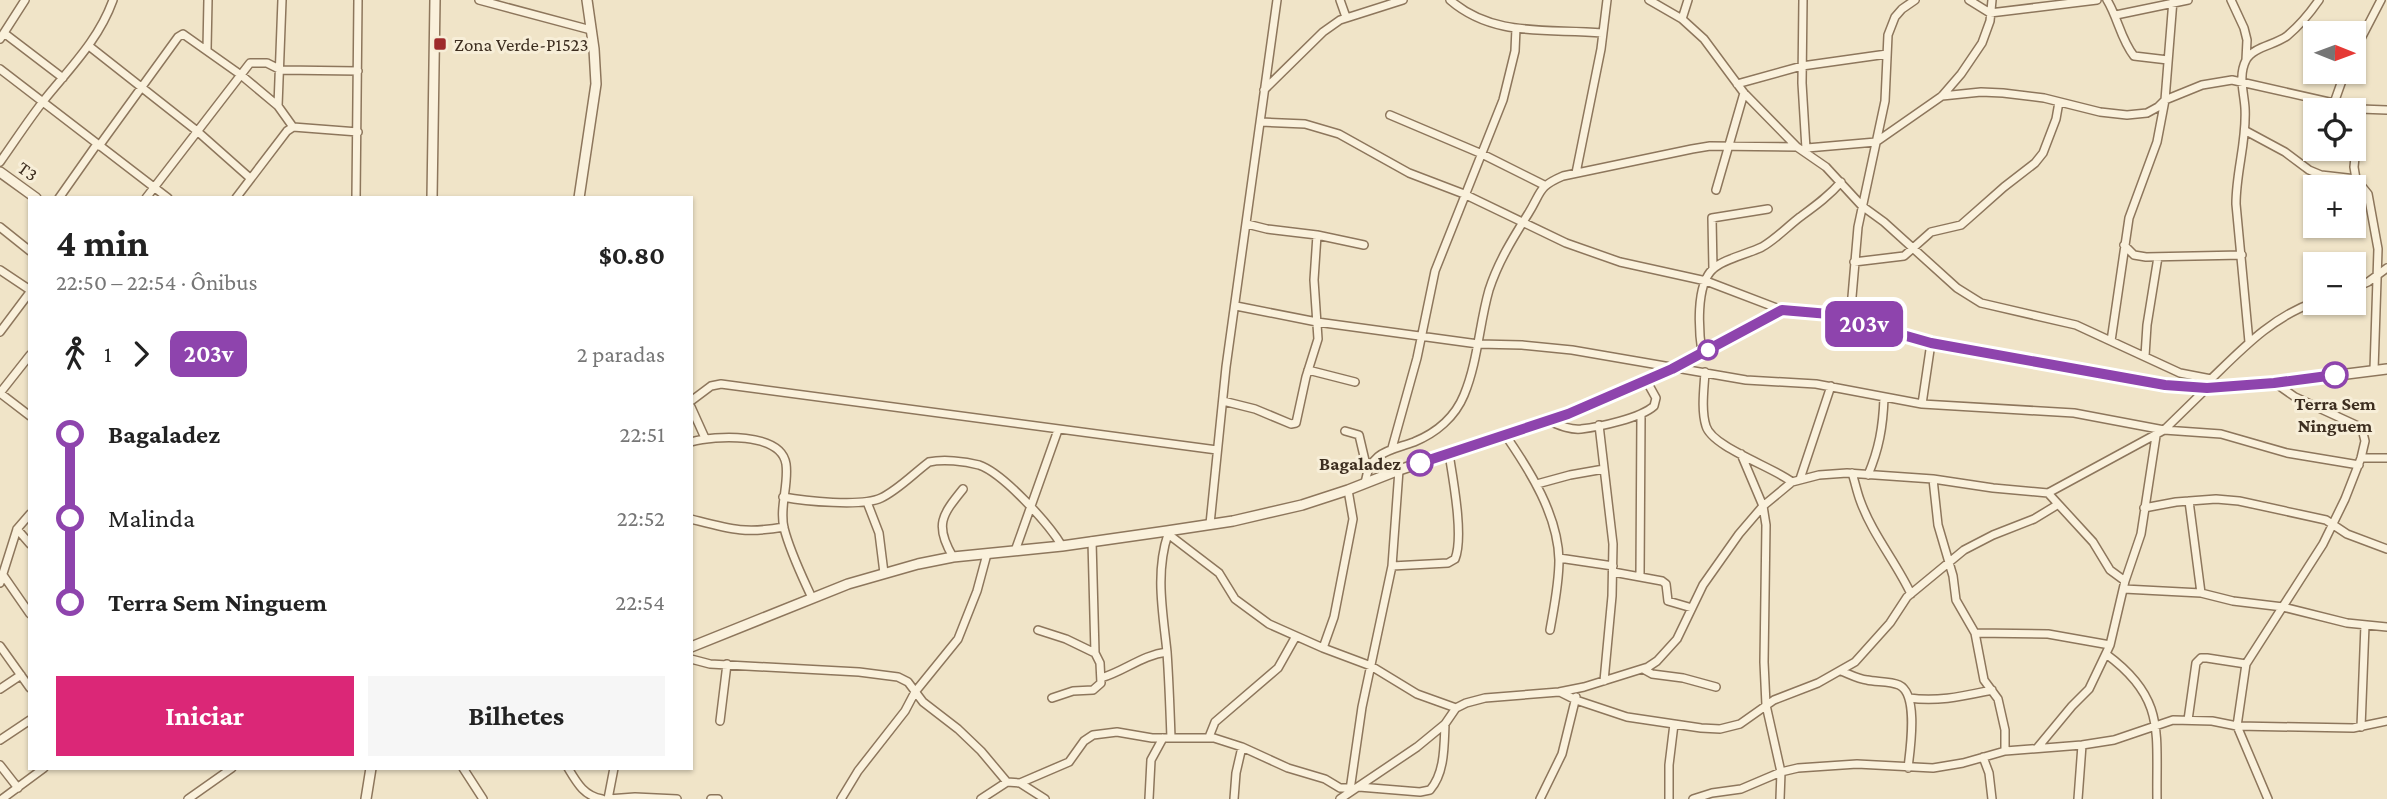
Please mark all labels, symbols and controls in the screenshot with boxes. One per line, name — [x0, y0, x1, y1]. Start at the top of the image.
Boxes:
north arrow — [2303, 21, 2366, 84]
map controls — [2303, 21, 2366, 315]
place label: Zona Verde-P1523 — [454, 34, 588, 55]
marker: Zona Verde-P1523 — [432, 36, 448, 52]
button: locate — [2303, 98, 2366, 161]
street label: T3 — [14, 157, 42, 185]
button: + — [2303, 175, 2366, 238]
text: 4 min — [56, 222, 149, 264]
text: $0.80 — [599, 241, 665, 270]
button: − — [2303, 252, 2366, 315]
text: 22:50 – 22:54 · Ônibus — [56, 269, 257, 295]
line badge: 203v — [1815, 301, 1913, 347]
text: 203v — [1839, 310, 1889, 337]
icon: walk — [56, 335, 94, 373]
icon: forward — [122, 335, 160, 373]
text: 203v — [184, 340, 233, 367]
unlabelled marker — [1698, 340, 1718, 360]
text: 1 — [104, 341, 112, 367]
text: 2 paradas — [577, 341, 665, 367]
marker: Terra Sem Ninguem — [2322, 362, 2348, 388]
place label: Terra Sem Ninguem — [2294, 393, 2376, 436]
text: Bagaladez — [108, 420, 220, 449]
text: 22:51 — [620, 421, 665, 447]
marker: Bagaladez — [1407, 450, 1433, 476]
place label: Bagaladez — [1319, 453, 1401, 474]
text: Malinda — [108, 504, 195, 533]
text: 22:52 — [617, 505, 665, 531]
text: Terra Sem Ninguem — [108, 588, 327, 617]
text: 22:54 — [615, 589, 665, 615]
button: Iniciar — [56, 676, 354, 756]
button: Bilhetes — [368, 676, 665, 756]

